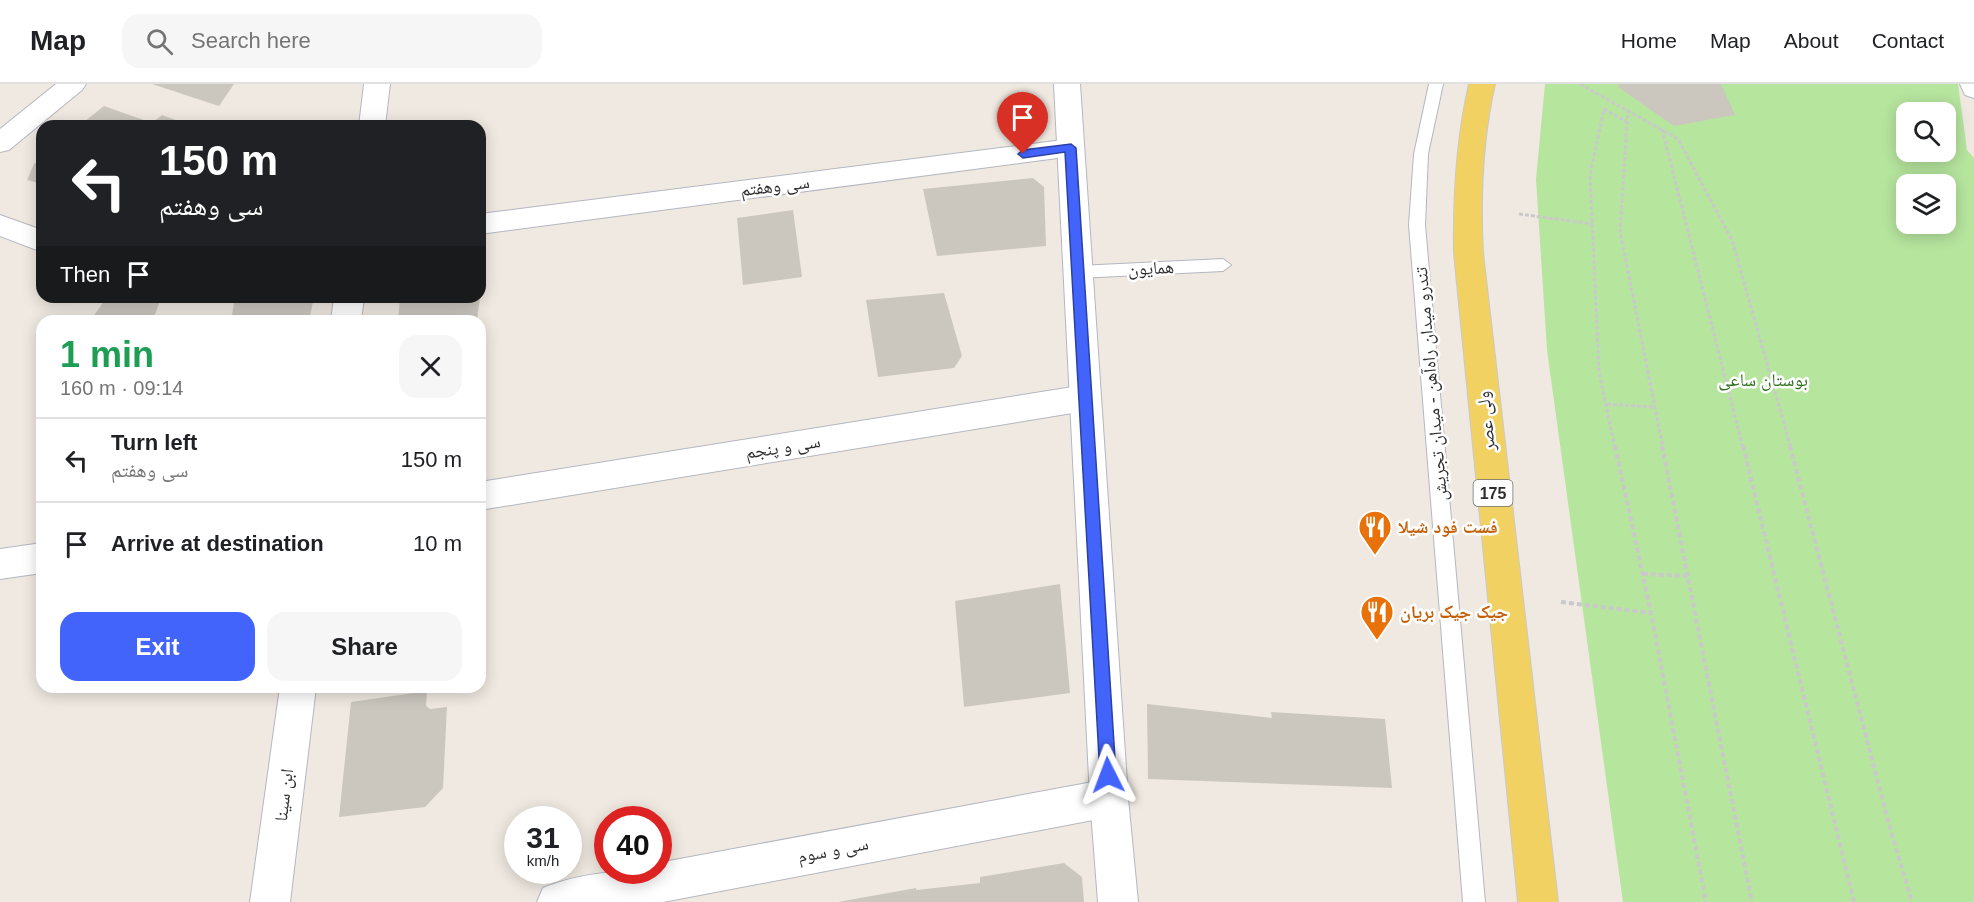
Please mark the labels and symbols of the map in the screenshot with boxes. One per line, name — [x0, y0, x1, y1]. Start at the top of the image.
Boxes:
pin — [997, 92, 1048, 154]
street label: سی وهفتم — [739, 172, 811, 202]
street label: همایون — [1127, 257, 1175, 280]
street label: تندرو میدان راه‌آهن - میدان تجریش — [1411, 266, 1452, 502]
park label: بوستان ساعی — [1718, 370, 1808, 391]
street label: ولی عصر — [1473, 390, 1500, 453]
street label: سی و پنجم — [744, 431, 822, 465]
road number: 175 — [1474, 480, 1512, 506]
restaurant icon: فست فود شیلا — [1357, 509, 1393, 556]
place label: فست فود شیلا — [1398, 517, 1498, 537]
restaurant icon: جیک جیک بریان — [1359, 594, 1395, 641]
place label: جیک جیک بریان — [1400, 602, 1509, 623]
position arrow — [1076, 743, 1140, 807]
street label: ابن سینا — [271, 768, 298, 823]
speed limit sign: 40 — [594, 806, 672, 884]
street label: سی و سوم — [796, 833, 870, 869]

